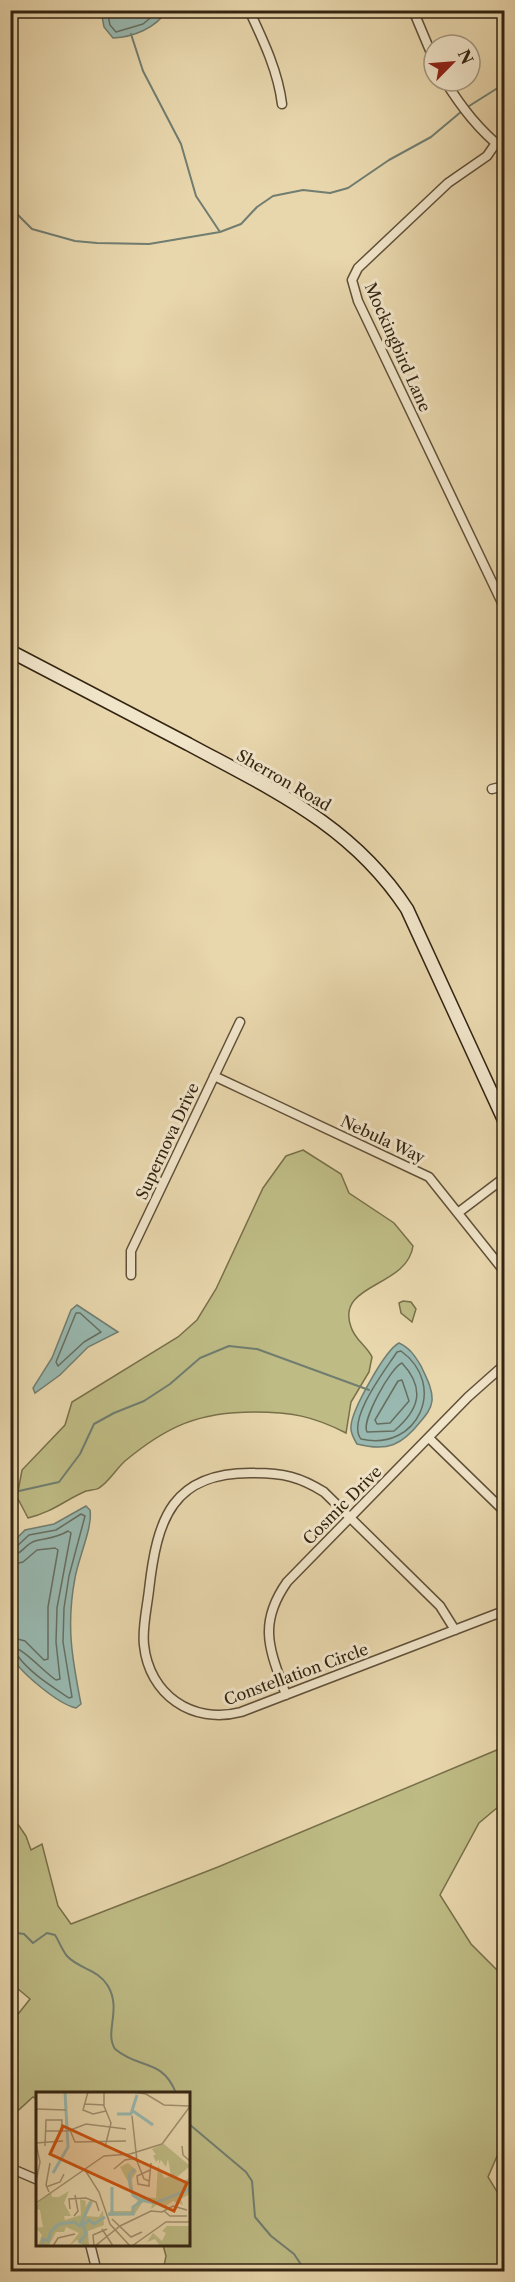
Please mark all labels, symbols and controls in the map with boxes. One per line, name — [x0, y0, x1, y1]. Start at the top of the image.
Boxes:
north arrow — [422, 33, 482, 93]
text: N — [454, 46, 478, 67]
street label: Mockingbird Lane — [360, 279, 436, 415]
street label: Sherron Road — [233, 745, 335, 815]
street label: Supernova Drive — [131, 1079, 203, 1203]
street label: Nebula Way — [338, 1111, 429, 1168]
street label: Cosmic Drive — [298, 1461, 386, 1549]
street label: Constellation Circle — [221, 1639, 371, 1709]
inset map — [36, 2092, 190, 2246]

